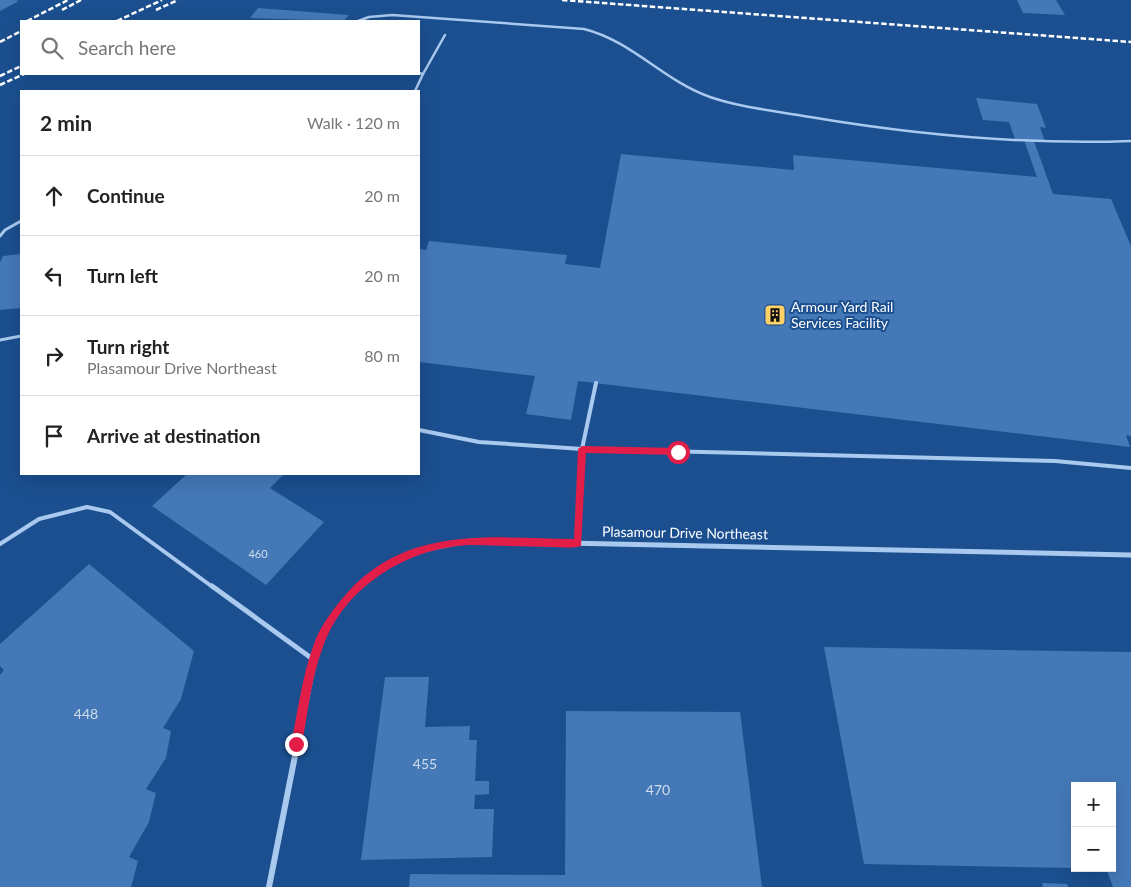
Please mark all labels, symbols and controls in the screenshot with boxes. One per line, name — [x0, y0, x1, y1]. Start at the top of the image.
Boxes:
search box — [20, 20, 420, 75]
icon: search — [38, 34, 66, 62]
text: Search here — [78, 36, 176, 59]
text: 2 min — [40, 110, 92, 135]
text: Walk · 120 m — [307, 113, 400, 132]
icon: ahead — [40, 182, 68, 210]
text: Continue — [87, 184, 165, 207]
text: 20 m — [364, 186, 400, 205]
icon: left — [40, 262, 68, 290]
text: Turn left — [87, 264, 158, 287]
text: 20 m — [364, 266, 400, 285]
place label: Armour Yard Rail Services Facility — [791, 298, 893, 331]
building icon: Armour Yard Rail Services Facility — [763, 303, 787, 327]
text: Turn right — [87, 335, 169, 358]
icon: right — [40, 342, 68, 370]
text: 80 m — [364, 346, 400, 365]
text: Plasamour Drive Northeast — [87, 358, 277, 377]
icon: arrive — [40, 422, 68, 450]
text: Arrive at destination — [87, 424, 260, 447]
route start — [667, 441, 690, 464]
street label: Plasamour Drive Northeast — [602, 523, 768, 542]
house number: 460 — [248, 547, 268, 560]
house number: 448 — [74, 705, 98, 722]
route end — [285, 733, 308, 756]
house number: 455 — [413, 755, 437, 772]
house number: 470 — [646, 781, 670, 798]
map controls — [1071, 782, 1116, 872]
button: + — [1071, 782, 1116, 827]
button: − — [1071, 827, 1116, 872]

